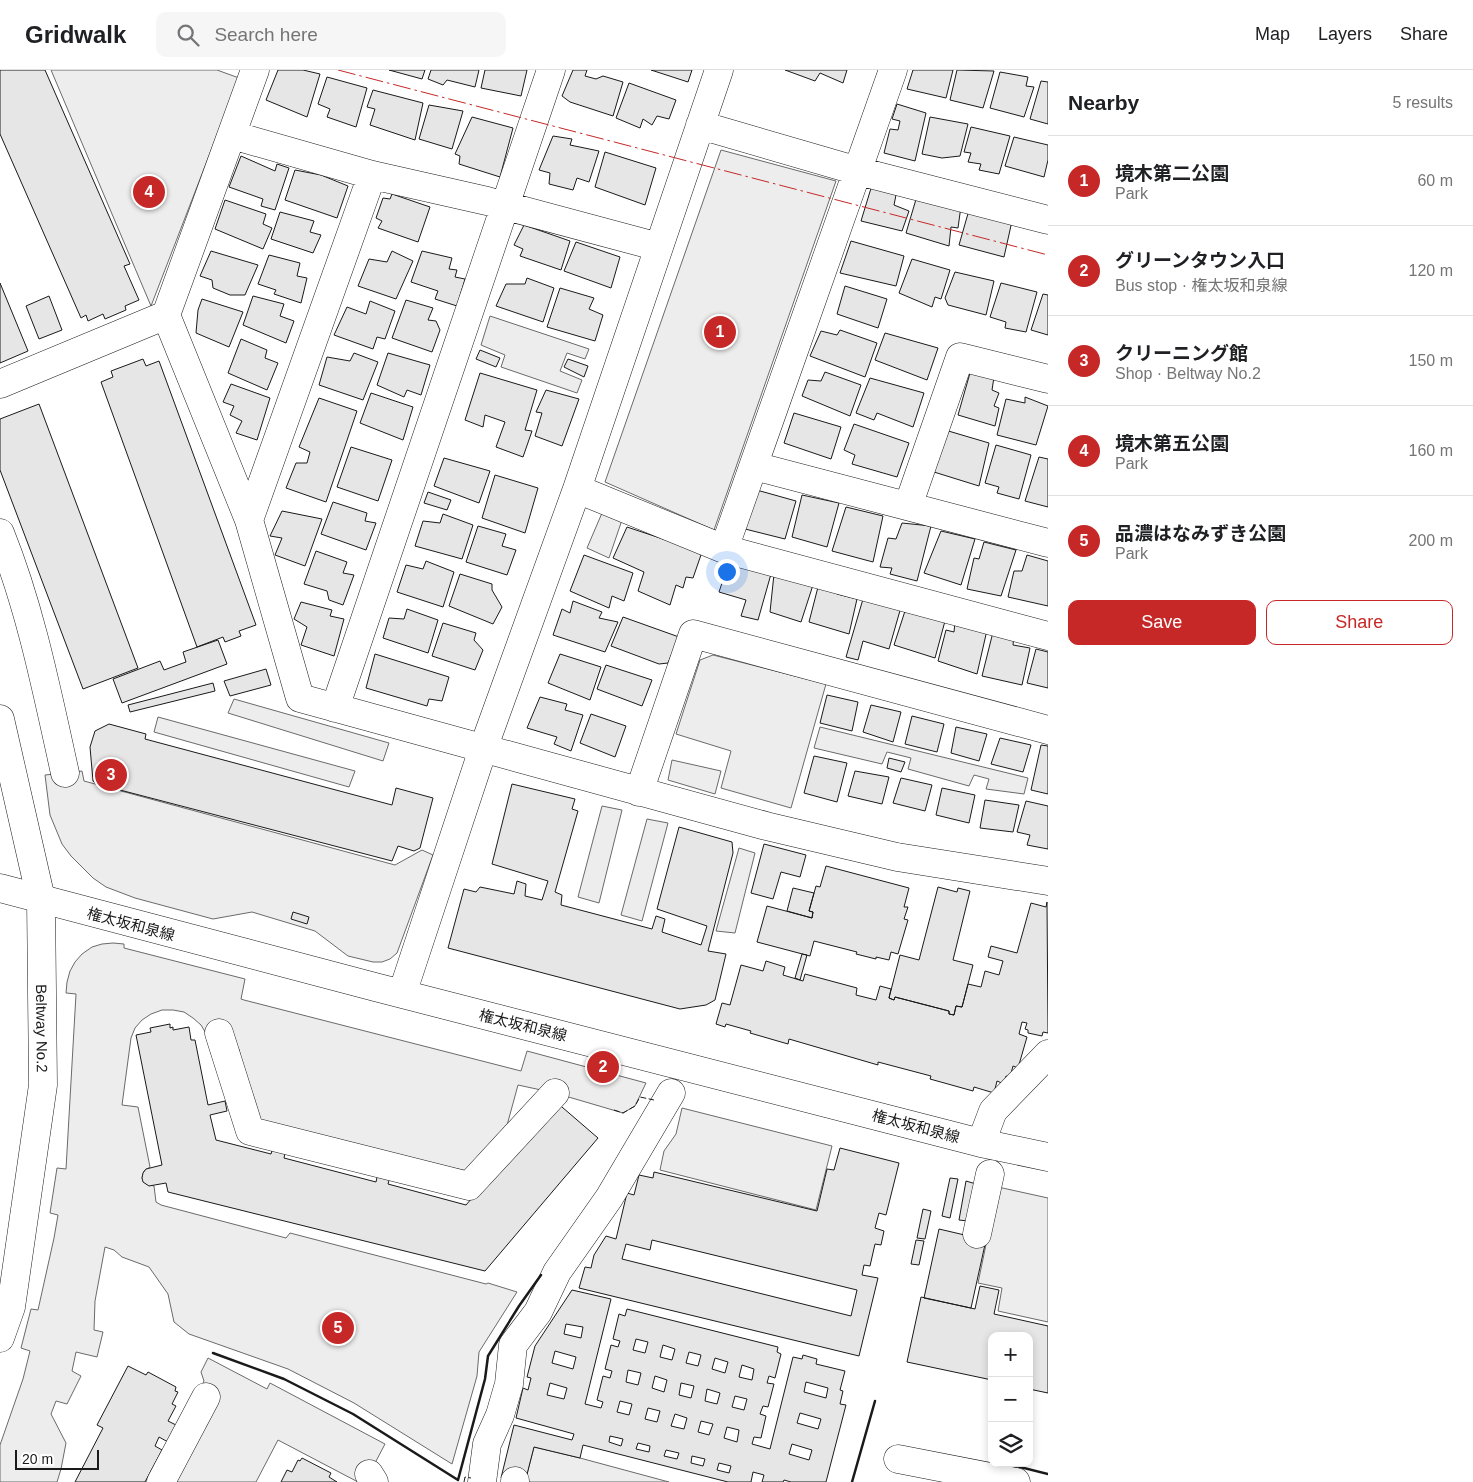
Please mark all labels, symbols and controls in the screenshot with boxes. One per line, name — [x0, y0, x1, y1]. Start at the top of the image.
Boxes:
search box — [156, 12, 506, 57]
text: Gridwalk — [25, 21, 126, 48]
icon: search — [174, 21, 202, 49]
text: Search here — [214, 24, 318, 45]
text: Map — [1255, 24, 1290, 44]
text: Layers — [1318, 24, 1372, 44]
text: Share — [1400, 24, 1448, 44]
text: Nearby — [1068, 91, 1139, 114]
text: 5 results — [1393, 94, 1453, 111]
text: 境木第二公園 — [1115, 163, 1229, 184]
text: 1 — [1080, 172, 1088, 189]
text: 60 m — [1417, 172, 1453, 189]
pin: 4 — [133, 173, 165, 211]
text: Park — [1115, 185, 1148, 202]
text: グリーンタウン入口 — [1115, 250, 1285, 271]
text: 2 — [1080, 262, 1088, 279]
text: 120 m — [1409, 262, 1453, 279]
text: Bus stop · 権太坂和泉線 — [1115, 277, 1287, 294]
pin: 1 — [704, 313, 736, 351]
text: クリーニング館 — [1115, 343, 1248, 364]
text: 3 — [1080, 352, 1088, 369]
text: 150 m — [1409, 352, 1453, 369]
text: Shop · Beltway No.2 — [1115, 365, 1261, 382]
text: 境木第五公園 — [1115, 433, 1229, 454]
text: 4 — [1080, 442, 1088, 459]
text: 160 m — [1409, 442, 1453, 459]
text: Park — [1115, 455, 1148, 472]
text: 品濃はなみずき公園 — [1115, 523, 1286, 544]
text: 5 — [1080, 532, 1088, 549]
text: 200 m — [1409, 532, 1453, 549]
text: Park — [1115, 545, 1148, 562]
your location — [714, 559, 740, 585]
button: Save — [1068, 600, 1256, 645]
button: Share — [1266, 600, 1453, 645]
pin: 3 — [95, 756, 127, 794]
street label: 権太坂和泉線 — [85, 904, 177, 944]
street label: Beltway No.2 — [33, 984, 51, 1073]
street label: 権太坂和泉線 — [477, 1006, 569, 1044]
pin: 2 — [587, 1048, 619, 1086]
street label: 権太坂和泉線 — [870, 1106, 962, 1146]
pin: 5 — [322, 1309, 354, 1347]
map controls — [988, 1332, 1033, 1467]
button: + — [988, 1332, 1033, 1377]
button: − — [988, 1377, 1033, 1422]
button: layers — [988, 1422, 1033, 1467]
scale bar — [15, 1447, 99, 1470]
text: 20 m — [22, 1451, 53, 1467]

